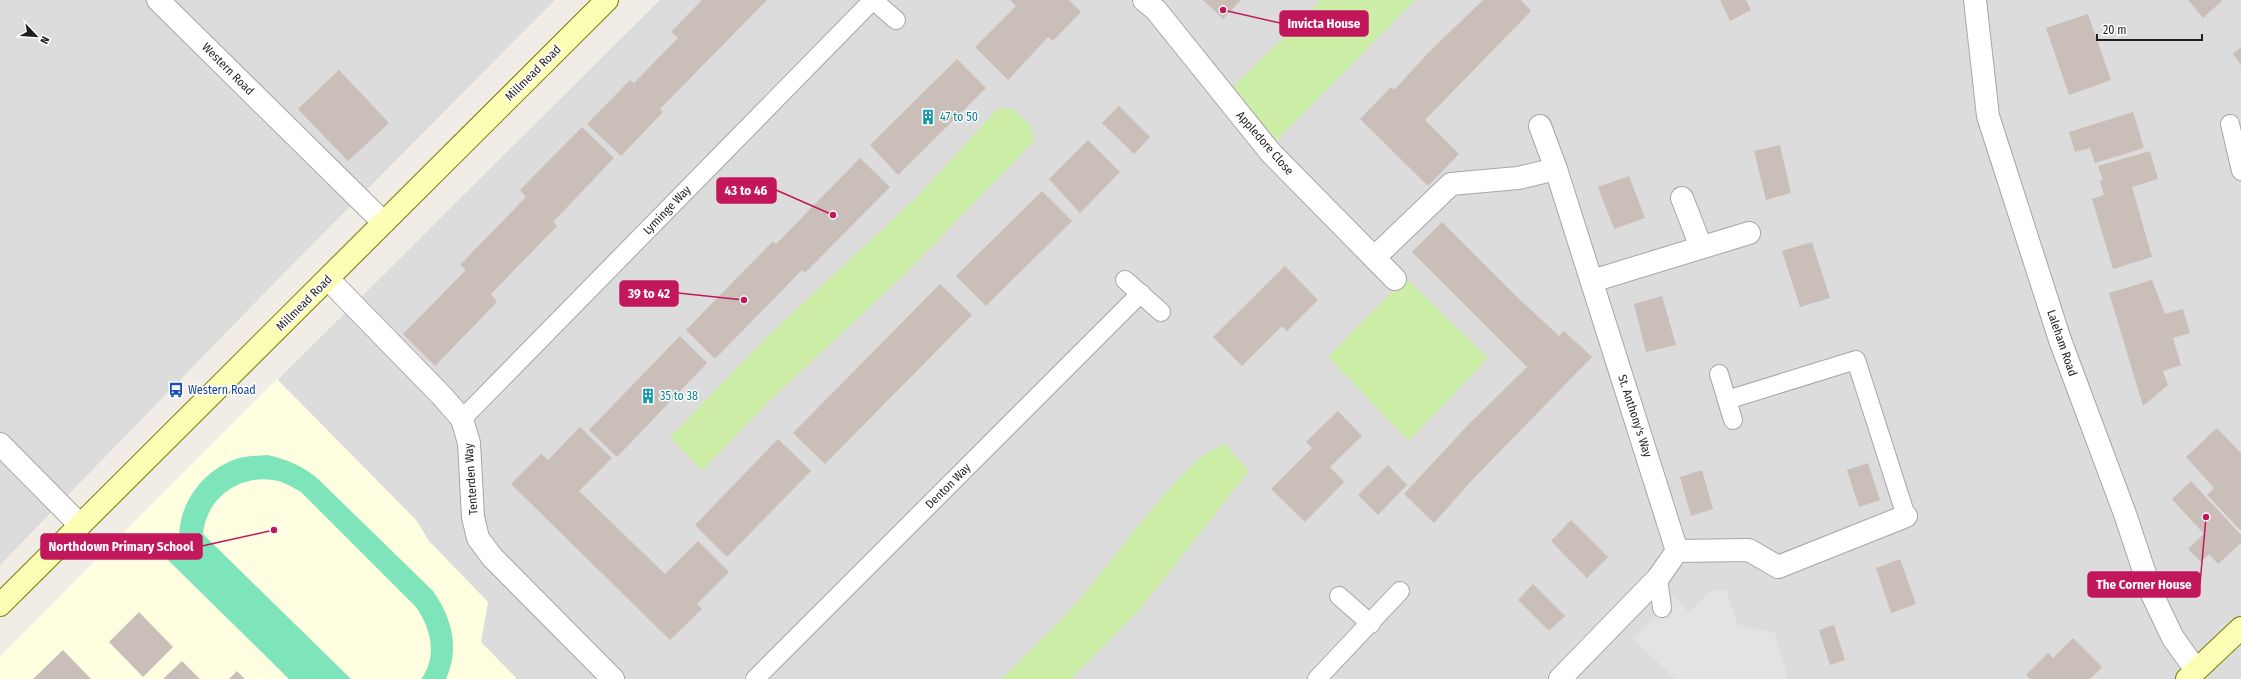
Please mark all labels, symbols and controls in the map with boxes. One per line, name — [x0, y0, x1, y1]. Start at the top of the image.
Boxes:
callout: Invicta House — [1280, 11, 1368, 36]
north arrow — [16, 16, 56, 56]
text: Invicta House — [1288, 16, 1361, 31]
scale bar — [2097, 16, 2202, 42]
text: 20 m — [2103, 23, 2127, 37]
text: N — [37, 34, 52, 46]
street label: Western Road — [199, 40, 257, 98]
street label: Millmead Road — [502, 42, 564, 104]
building icon: 47 to 50 — [919, 108, 937, 126]
street label: Appledore Close — [1234, 108, 1297, 178]
place label: 47 to 50 — [940, 110, 978, 124]
callout: 43 to 46 — [717, 178, 776, 203]
street label: Lyminge Way — [640, 182, 694, 237]
text: 43 to 46 — [725, 183, 768, 198]
street label: Millmead Road — [273, 272, 335, 334]
callout: 39 to 42 — [620, 281, 678, 306]
text: 39 to 42 — [627, 286, 670, 301]
street label: Laleham Road — [2044, 308, 2080, 378]
street label: St. Anthony's Way — [1615, 373, 1655, 460]
bus stop icon: Western Road — [167, 381, 185, 399]
place label: Western Road — [188, 383, 256, 397]
building icon: 35 to 38 — [639, 387, 657, 405]
place label: 35 to 38 — [660, 389, 698, 403]
street label: Tenterden Way — [461, 442, 480, 515]
street label: Denton Way — [923, 460, 974, 511]
callout: Northdown Primary School — [41, 534, 202, 559]
text: Northdown Primary School — [49, 539, 194, 554]
callout: The Corner House — [2088, 572, 2200, 597]
text: The Corner House — [2096, 577, 2192, 592]

